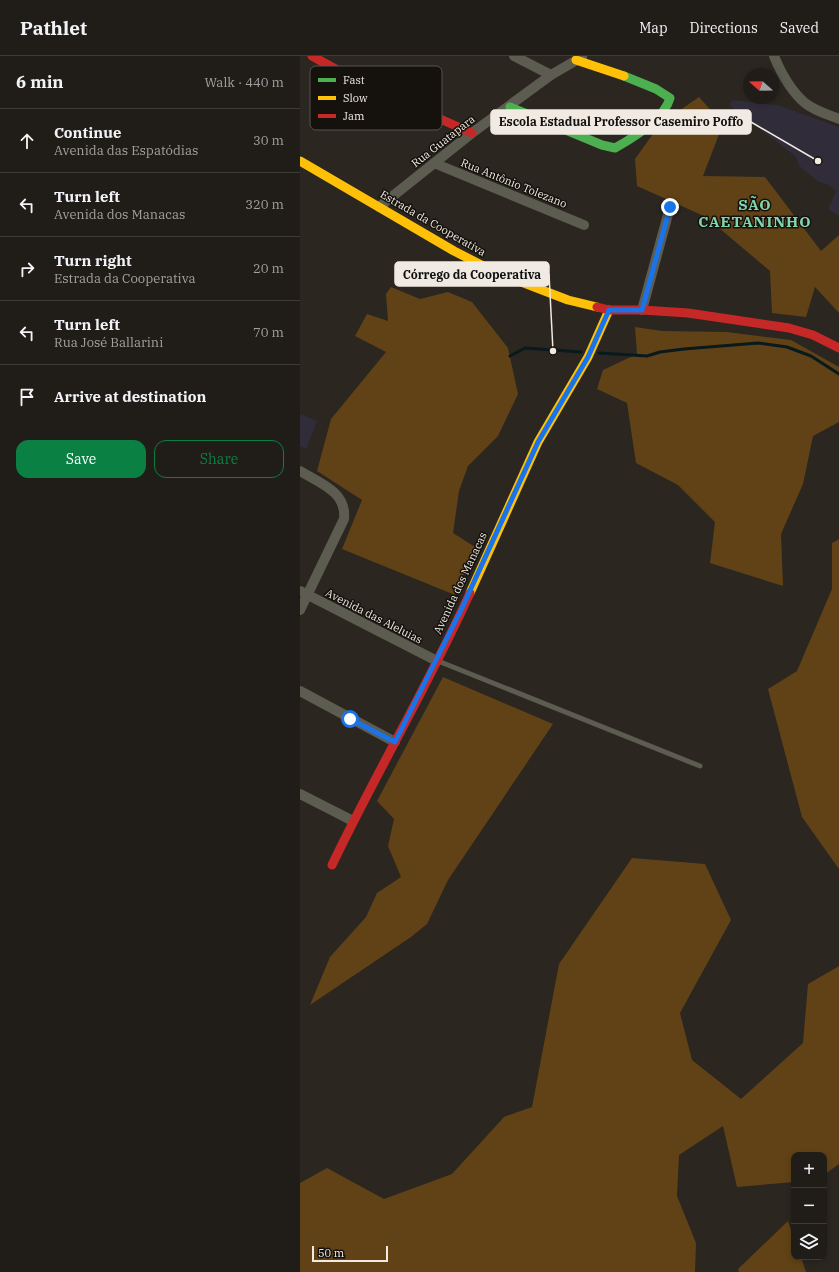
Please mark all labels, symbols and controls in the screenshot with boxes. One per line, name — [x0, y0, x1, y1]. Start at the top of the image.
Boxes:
text: Pathlet — [20, 16, 87, 40]
text: Map — [639, 19, 668, 37]
text: Directions — [690, 19, 758, 37]
text: Saved — [780, 19, 819, 37]
legend — [310, 66, 442, 130]
north arrow — [743, 68, 779, 104]
text: 6 min — [16, 71, 64, 93]
text: Fast — [343, 73, 365, 87]
text: Walk · 440 m — [205, 74, 284, 91]
text: Slow — [343, 91, 368, 105]
text: Jam — [343, 109, 365, 123]
callout: Escola Estadual Professor Casemiro Poffo — [491, 110, 751, 134]
street label: Rua Guatapara — [408, 112, 478, 170]
text: Escola Estadual Professor Casemiro Poffo — [499, 114, 743, 129]
text: Continue — [54, 123, 121, 142]
icon: ahead — [16, 130, 38, 152]
text: 30 m — [253, 132, 284, 149]
text: Avenida das Espatódias — [54, 142, 198, 159]
street label: Rua Antônio Tolezano — [459, 155, 569, 211]
text: Turn left — [54, 187, 120, 206]
street label: Estrada da Cooperativa — [378, 187, 488, 259]
icon: left — [16, 194, 38, 216]
district label: SÃO CAETANINHO — [698, 195, 812, 231]
text: 320 m — [245, 196, 284, 213]
route end — [661, 198, 679, 216]
text: Avenida dos Manacas — [54, 206, 185, 223]
text: Turn right — [54, 251, 132, 270]
icon: right — [16, 258, 38, 280]
text: 20 m — [253, 260, 284, 277]
callout: Córrego da Cooperativa — [395, 262, 549, 286]
text: Córrego da Cooperativa — [403, 267, 541, 282]
text: Estrada da Cooperativa — [54, 270, 196, 287]
text: Turn left — [54, 315, 120, 334]
icon: left — [16, 322, 38, 344]
text: 70 m — [253, 324, 284, 341]
text: Rua José Ballarini — [54, 334, 163, 351]
icon: arrive — [16, 386, 38, 408]
text: Arrive at destination — [54, 387, 206, 406]
button: Save — [16, 440, 146, 478]
button: Share — [154, 440, 284, 478]
street label: Avenida dos Manacas — [430, 530, 490, 636]
street label: Avenida das Aleluias — [323, 586, 425, 646]
route start — [341, 710, 359, 728]
map controls — [791, 1152, 827, 1260]
button: + — [791, 1152, 827, 1188]
button: − — [791, 1188, 827, 1224]
button: layers — [791, 1224, 827, 1260]
scale bar — [312, 1244, 388, 1263]
text: 50 m — [318, 1246, 344, 1260]

